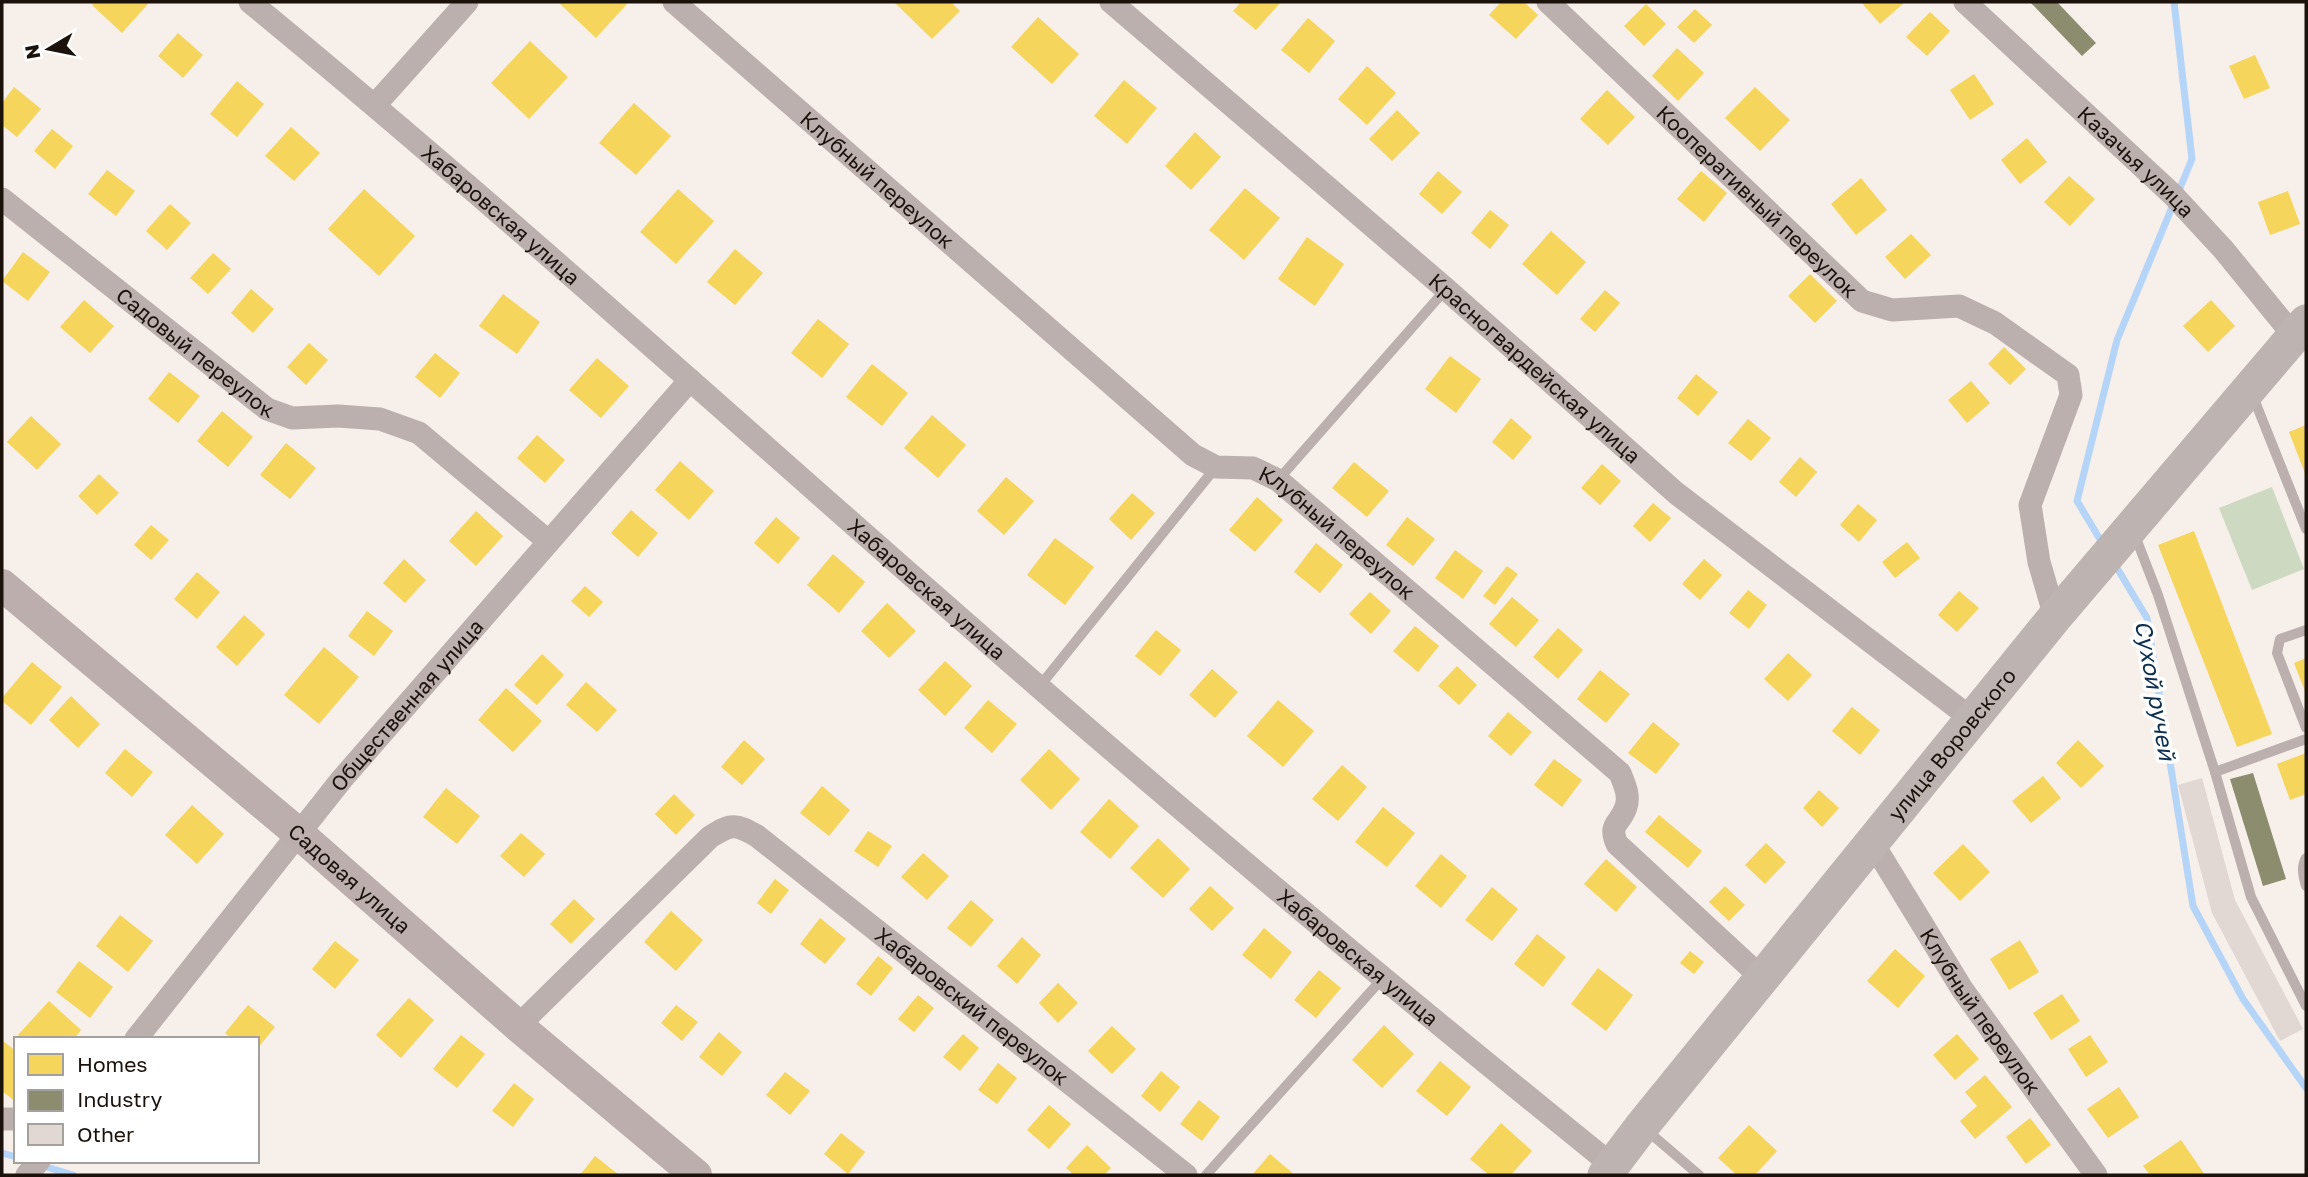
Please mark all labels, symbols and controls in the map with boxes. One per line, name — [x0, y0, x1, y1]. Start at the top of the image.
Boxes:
north arrow — [14, 14, 84, 84]
text: N — [19, 43, 44, 61]
street label: Кооперативный переулок — [1651, 100, 1863, 303]
street label: Казачья улица — [2072, 100, 2200, 223]
street label: Клубный переулок — [795, 105, 960, 254]
street label: Хабаровская улица — [416, 139, 586, 290]
street label: Красногвардейская улица — [1424, 267, 1646, 469]
street label: Садовый переулок — [111, 282, 277, 423]
street label: Клубный переулок — [1255, 460, 1420, 605]
street label: Хабаровская улица — [843, 513, 1011, 665]
street label: Общественная улица — [325, 613, 489, 796]
water label: Сухой ручей — [2130, 618, 2182, 764]
street label: улица Воровского — [1882, 663, 2021, 826]
street label: Садовая улица — [283, 818, 416, 939]
street label: Хабаровская улица — [1272, 883, 1444, 1031]
street label: Хабаровский переулок — [870, 922, 1074, 1090]
street label: Клубный переулок — [1915, 923, 2046, 1099]
legend — [14, 1037, 259, 1163]
text: Homes — [77, 1051, 147, 1077]
text: Industry — [77, 1086, 162, 1112]
text: Other — [77, 1121, 134, 1147]

